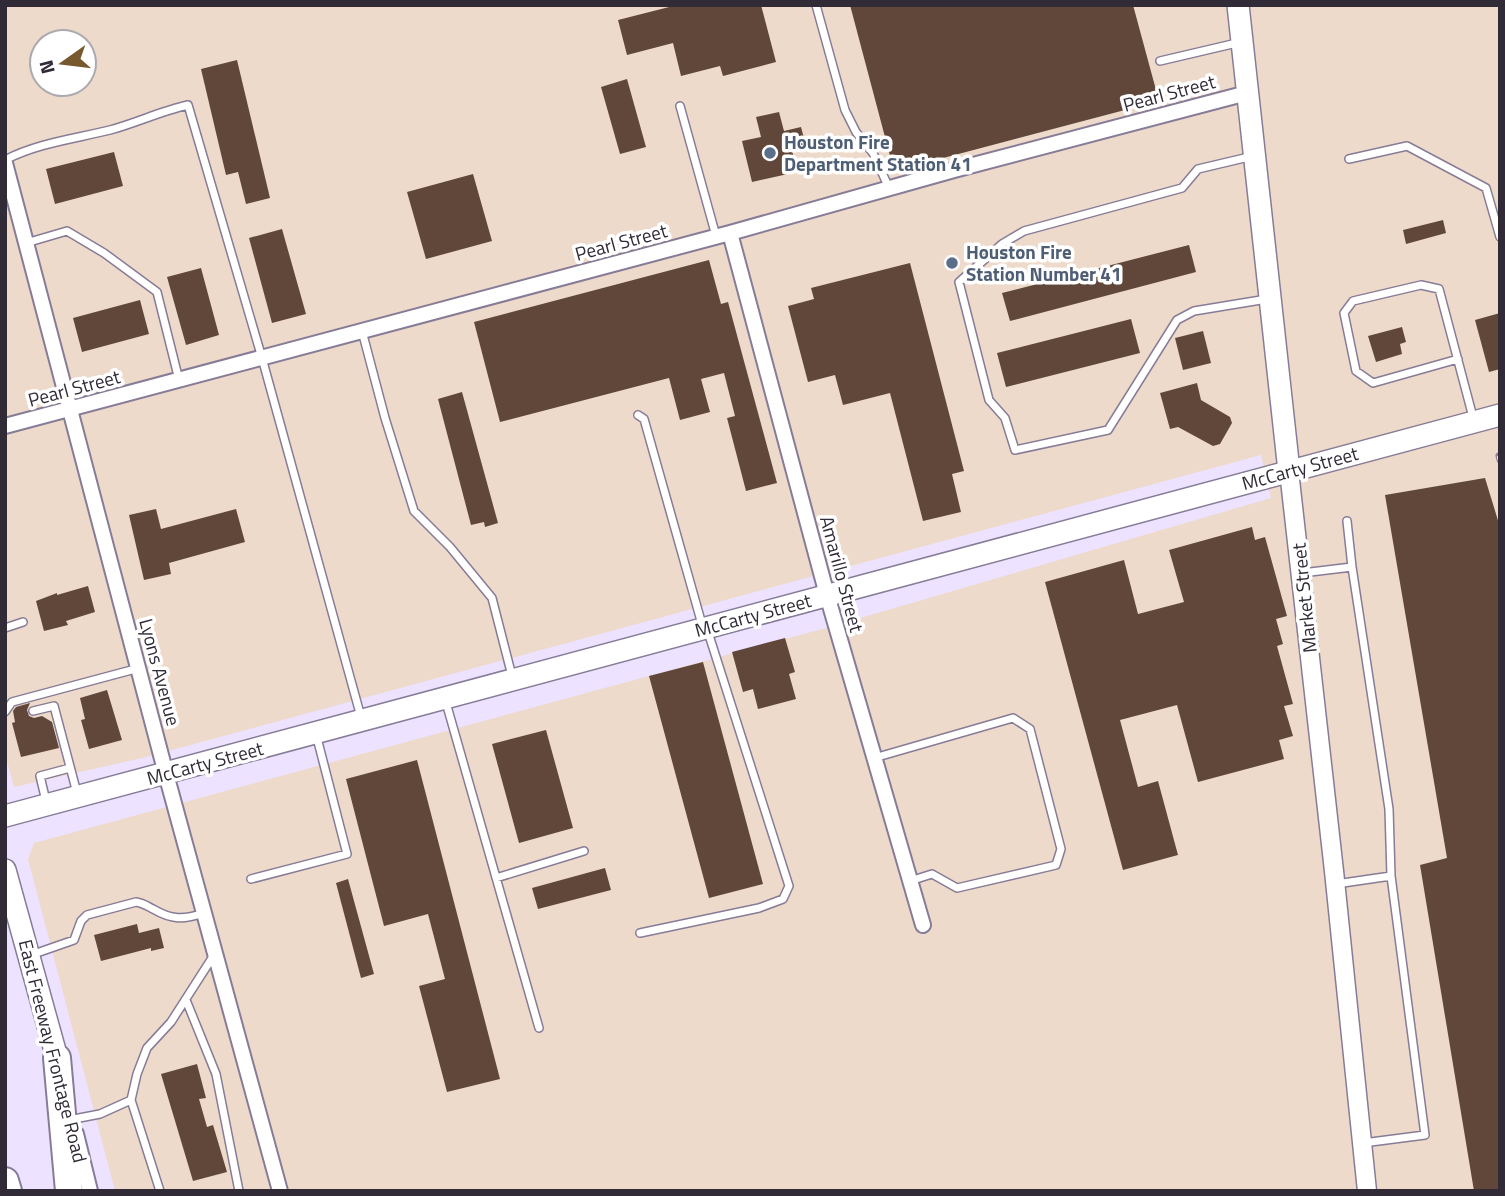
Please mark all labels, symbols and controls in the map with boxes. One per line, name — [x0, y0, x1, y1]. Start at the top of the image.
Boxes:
north arrow — [28, 28, 98, 98]
text: N — [30, 57, 62, 77]
street label: Pearl Street — [1120, 66, 1219, 119]
place label: Houston Fire Department Station 41 — [784, 127, 972, 178]
marker: Houston Fire Department Station 41 — [762, 145, 778, 161]
street label: Pearl Street — [572, 215, 671, 268]
place label: Houston Fire Station Number 41 — [966, 237, 1122, 288]
marker: Houston Fire Station Number 41 — [944, 255, 960, 271]
street label: Pearl Street — [25, 361, 124, 414]
street label: McCarty Street — [1238, 438, 1362, 497]
street label: Amarillo Street — [813, 512, 872, 636]
street label: Market Street — [1283, 541, 1324, 654]
street label: McCarty Street — [691, 585, 815, 644]
street label: Lyons Avenue — [132, 615, 189, 729]
street label: McCarty Street — [143, 733, 267, 792]
street label: East Freeway Frontage Road — [12, 936, 95, 1165]

